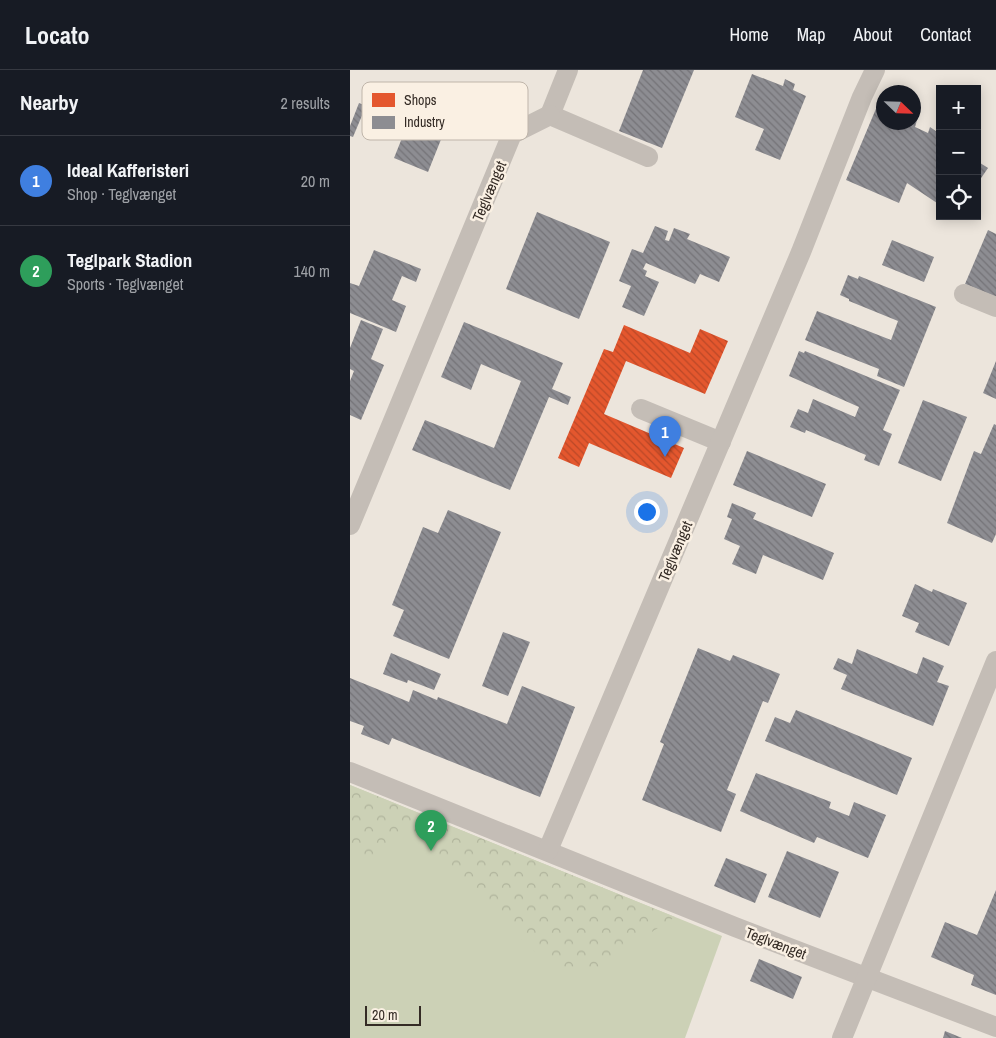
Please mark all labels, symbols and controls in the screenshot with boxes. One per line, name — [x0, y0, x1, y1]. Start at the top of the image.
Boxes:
text: Locato — [25, 19, 90, 51]
text: Home — [729, 22, 769, 47]
text: Map — [797, 22, 826, 47]
text: About — [854, 22, 892, 47]
text: Contact — [920, 22, 971, 47]
legend — [362, 82, 528, 140]
north arrow — [876, 85, 921, 130]
map controls — [936, 85, 981, 220]
button: + — [936, 85, 981, 130]
text: Nearby — [20, 88, 78, 117]
text: Shops — [404, 91, 437, 109]
text: 2 results — [280, 92, 330, 114]
text: Industry — [404, 113, 445, 131]
button: − — [936, 130, 981, 175]
text: Ideal Kafferisteri — [67, 157, 189, 183]
street label: Teglvænget — [467, 157, 511, 224]
text: 1 — [32, 170, 40, 192]
text: 20 m — [301, 170, 330, 192]
button: locate — [936, 175, 981, 220]
text: Shop · Teglvænget — [67, 183, 176, 205]
text: Teglpark Stadion — [67, 247, 192, 273]
text: 2 — [32, 260, 40, 282]
text: 140 m — [294, 260, 330, 282]
text: Sports · Teglvænget — [67, 273, 183, 295]
pin: 1 — [649, 416, 681, 457]
your location — [634, 499, 660, 525]
street label: Teglvænget — [653, 517, 697, 584]
pin: 2 — [415, 810, 447, 851]
street label: Teglvænget — [743, 922, 810, 964]
scale bar — [365, 1003, 421, 1026]
text: 20 m — [372, 1006, 398, 1024]

